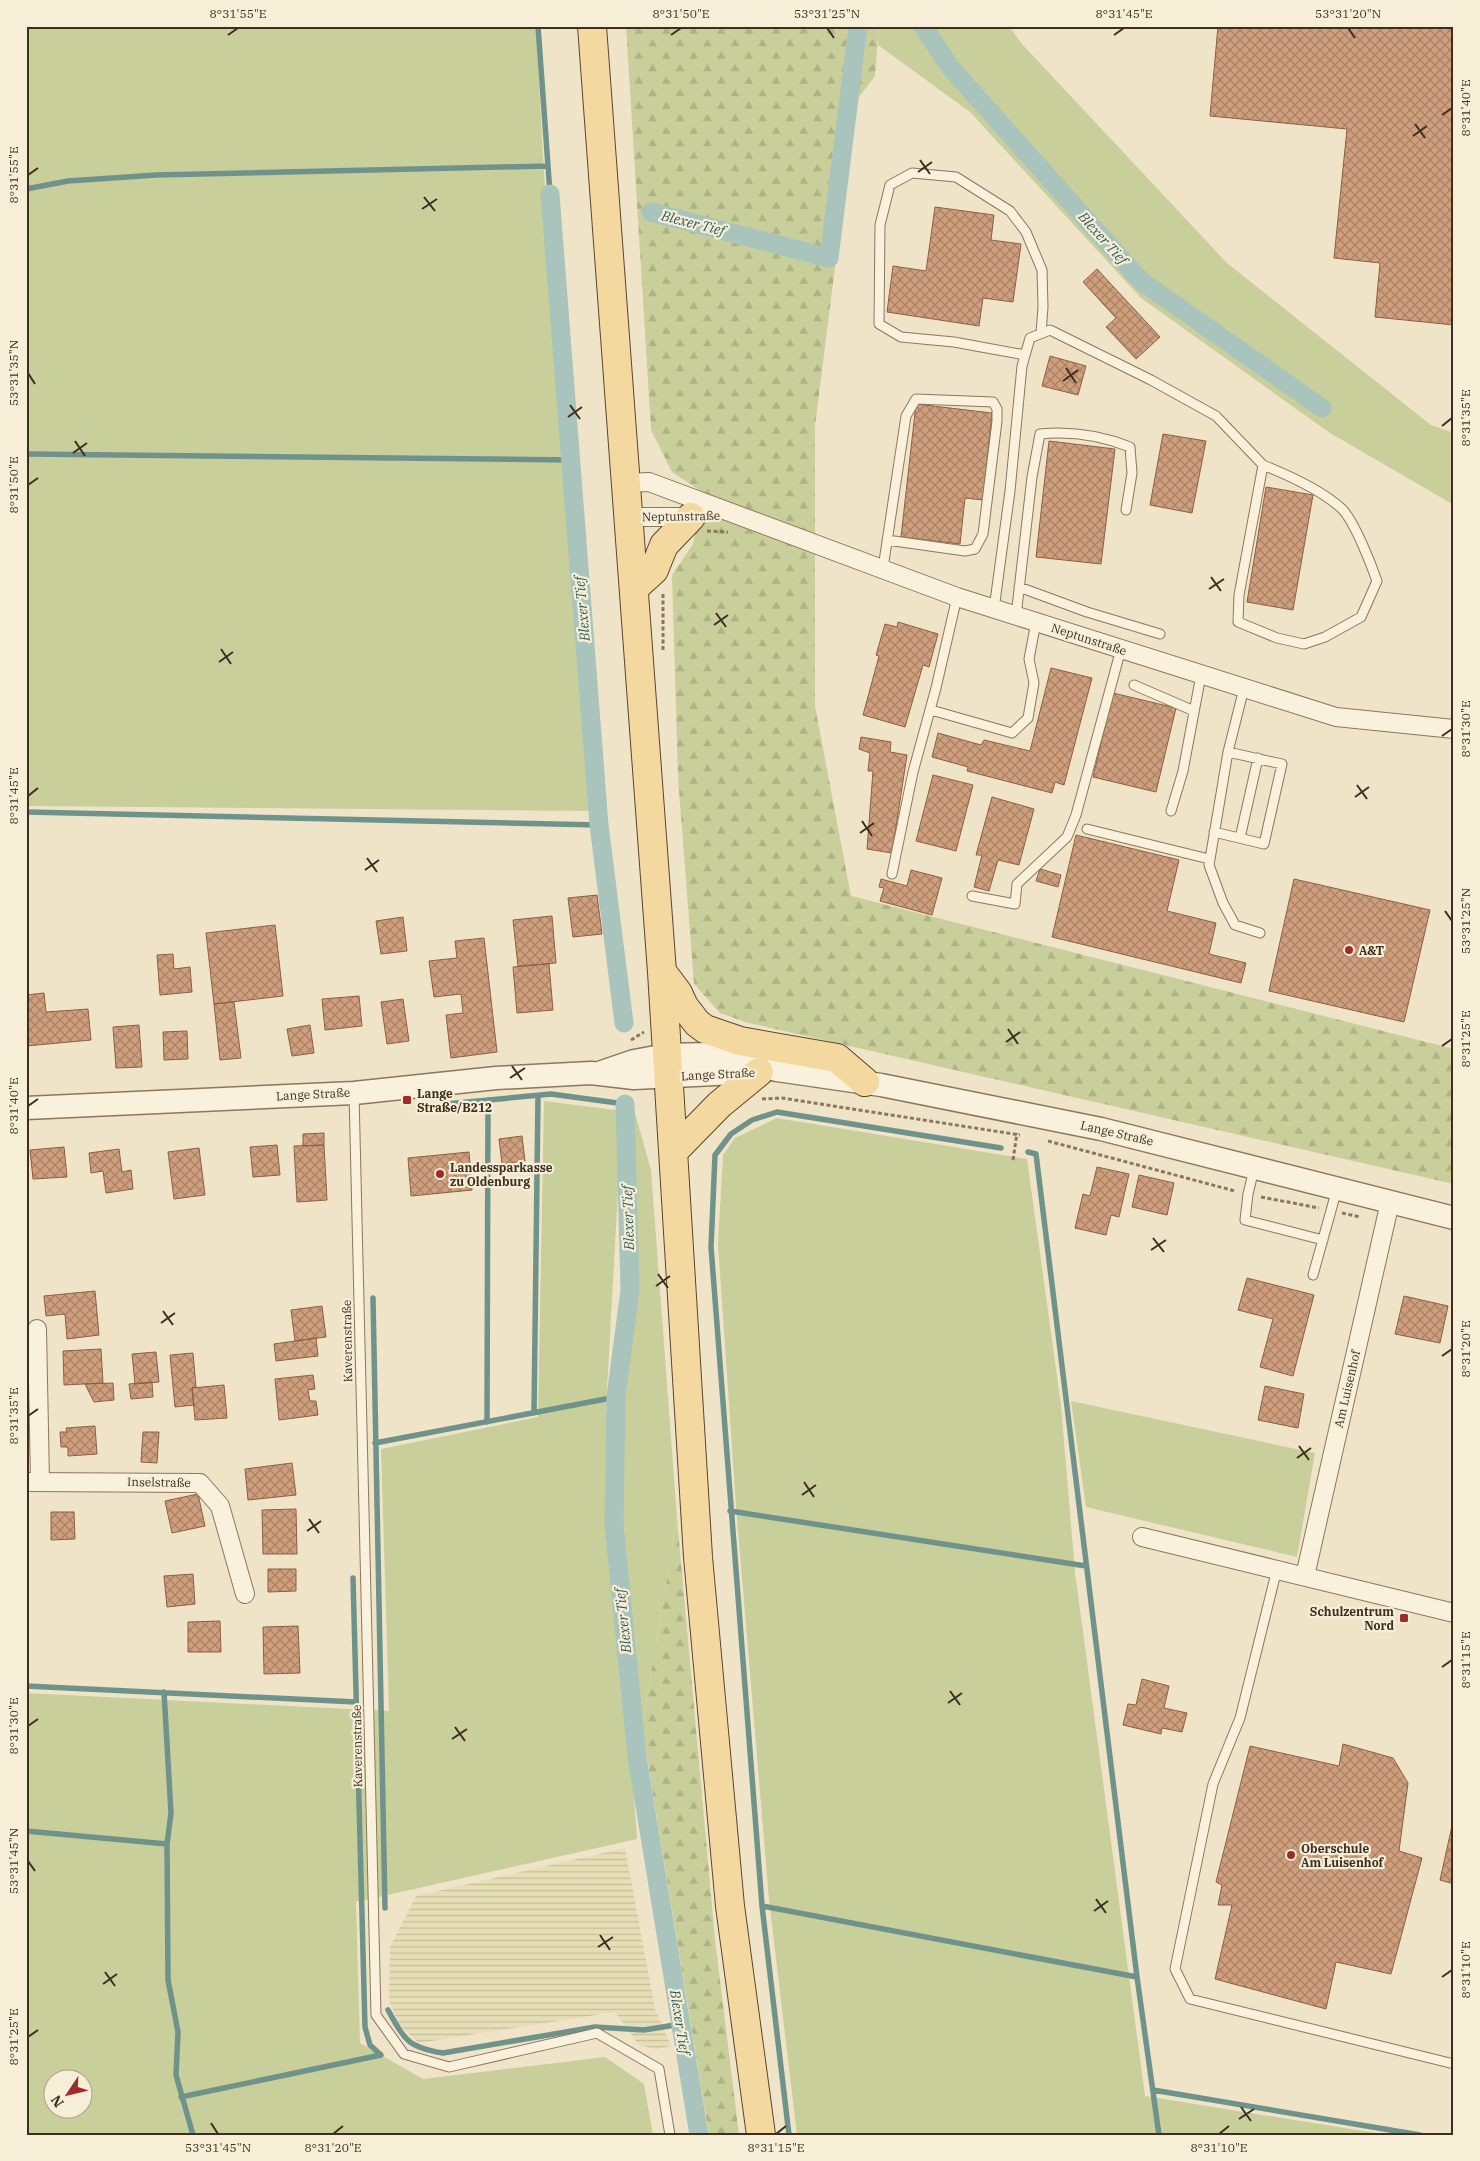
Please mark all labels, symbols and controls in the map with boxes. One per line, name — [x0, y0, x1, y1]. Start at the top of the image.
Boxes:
text: 8°31'55"E — [209, 6, 267, 21]
text: 8°31'50"E — [652, 6, 710, 21]
text: 53°31'25"N — [794, 6, 860, 21]
text: 8°31'45"E — [1095, 6, 1153, 21]
text: 53°31'20"N — [1315, 6, 1381, 21]
text: 8°31'40"E — [1458, 79, 1473, 137]
text: 8°31'55"E — [6, 146, 21, 204]
water label: Blexer Tief — [658, 206, 729, 240]
water label: Blexer Tief — [1074, 207, 1133, 270]
text: 53°31'35"N — [6, 340, 21, 406]
text: 8°31'35"E — [1458, 389, 1473, 447]
text: 8°31'50"E — [6, 456, 21, 514]
street label: Neptunstraße — [642, 508, 720, 524]
water label: Blexer Tief — [570, 573, 594, 643]
street label: Neptunstraße — [1049, 620, 1129, 658]
text: 8°31'30"E — [1458, 700, 1473, 758]
text: 8°31'45"E — [6, 767, 21, 825]
text: 53°31'25"N — [1458, 888, 1473, 954]
place label: A&T — [1359, 943, 1385, 958]
marker: A&T — [1343, 944, 1355, 956]
text: 8°31'25"E — [1458, 1010, 1473, 1068]
street label: Lange Straße — [681, 1065, 755, 1083]
text: 8°31'40"E — [6, 1077, 21, 1135]
street label: Lange Straße — [276, 1085, 350, 1103]
place label: Lange Straße/B212 — [417, 1086, 492, 1115]
marker: Lange Straße/B212 — [401, 1094, 413, 1106]
street label: Lange Straße — [1079, 1117, 1155, 1149]
place label: Landessparkasse zu Oldenburg — [450, 1160, 553, 1189]
marker: Landessparkasse zu Oldenburg — [434, 1168, 446, 1180]
water label: Blexer Tief — [618, 1183, 638, 1252]
street label: Kaverenstraße — [339, 1299, 355, 1383]
text: 8°31'20"E — [1458, 1320, 1473, 1378]
street label: Am Luisenhof — [1331, 1348, 1363, 1429]
text: 8°31'35"E — [6, 1387, 21, 1445]
street label: Inselstraße — [127, 1474, 191, 1490]
water label: Blexer Tief — [610, 1585, 635, 1655]
place label: Schulzentrum Nord — [1310, 1604, 1394, 1633]
marker: Schulzentrum Nord — [1398, 1612, 1410, 1624]
text: 8°31'15"E — [1458, 1631, 1473, 1689]
text: 8°31'30"E — [6, 1697, 21, 1755]
street label: Kaverenstraße — [349, 1704, 365, 1788]
text: 53°31'45"N — [6, 1828, 21, 1894]
place label: Oberschule Am Luisenhof — [1301, 1841, 1385, 1870]
marker: Oberschule Am Luisenhof — [1285, 1849, 1297, 1861]
text: 8°31'10"E — [1458, 1941, 1473, 1999]
water label: Blexer Tief — [666, 1988, 694, 2058]
text: 8°31'25"E — [6, 2008, 21, 2066]
north arrow — [42, 2068, 92, 2118]
text: N — [47, 2092, 68, 2111]
text: 53°31'45"N — [185, 2140, 251, 2155]
text: 8°31'20"E — [304, 2140, 362, 2155]
text: 8°31'15"E — [747, 2140, 805, 2155]
text: 8°31'10"E — [1190, 2140, 1248, 2155]

